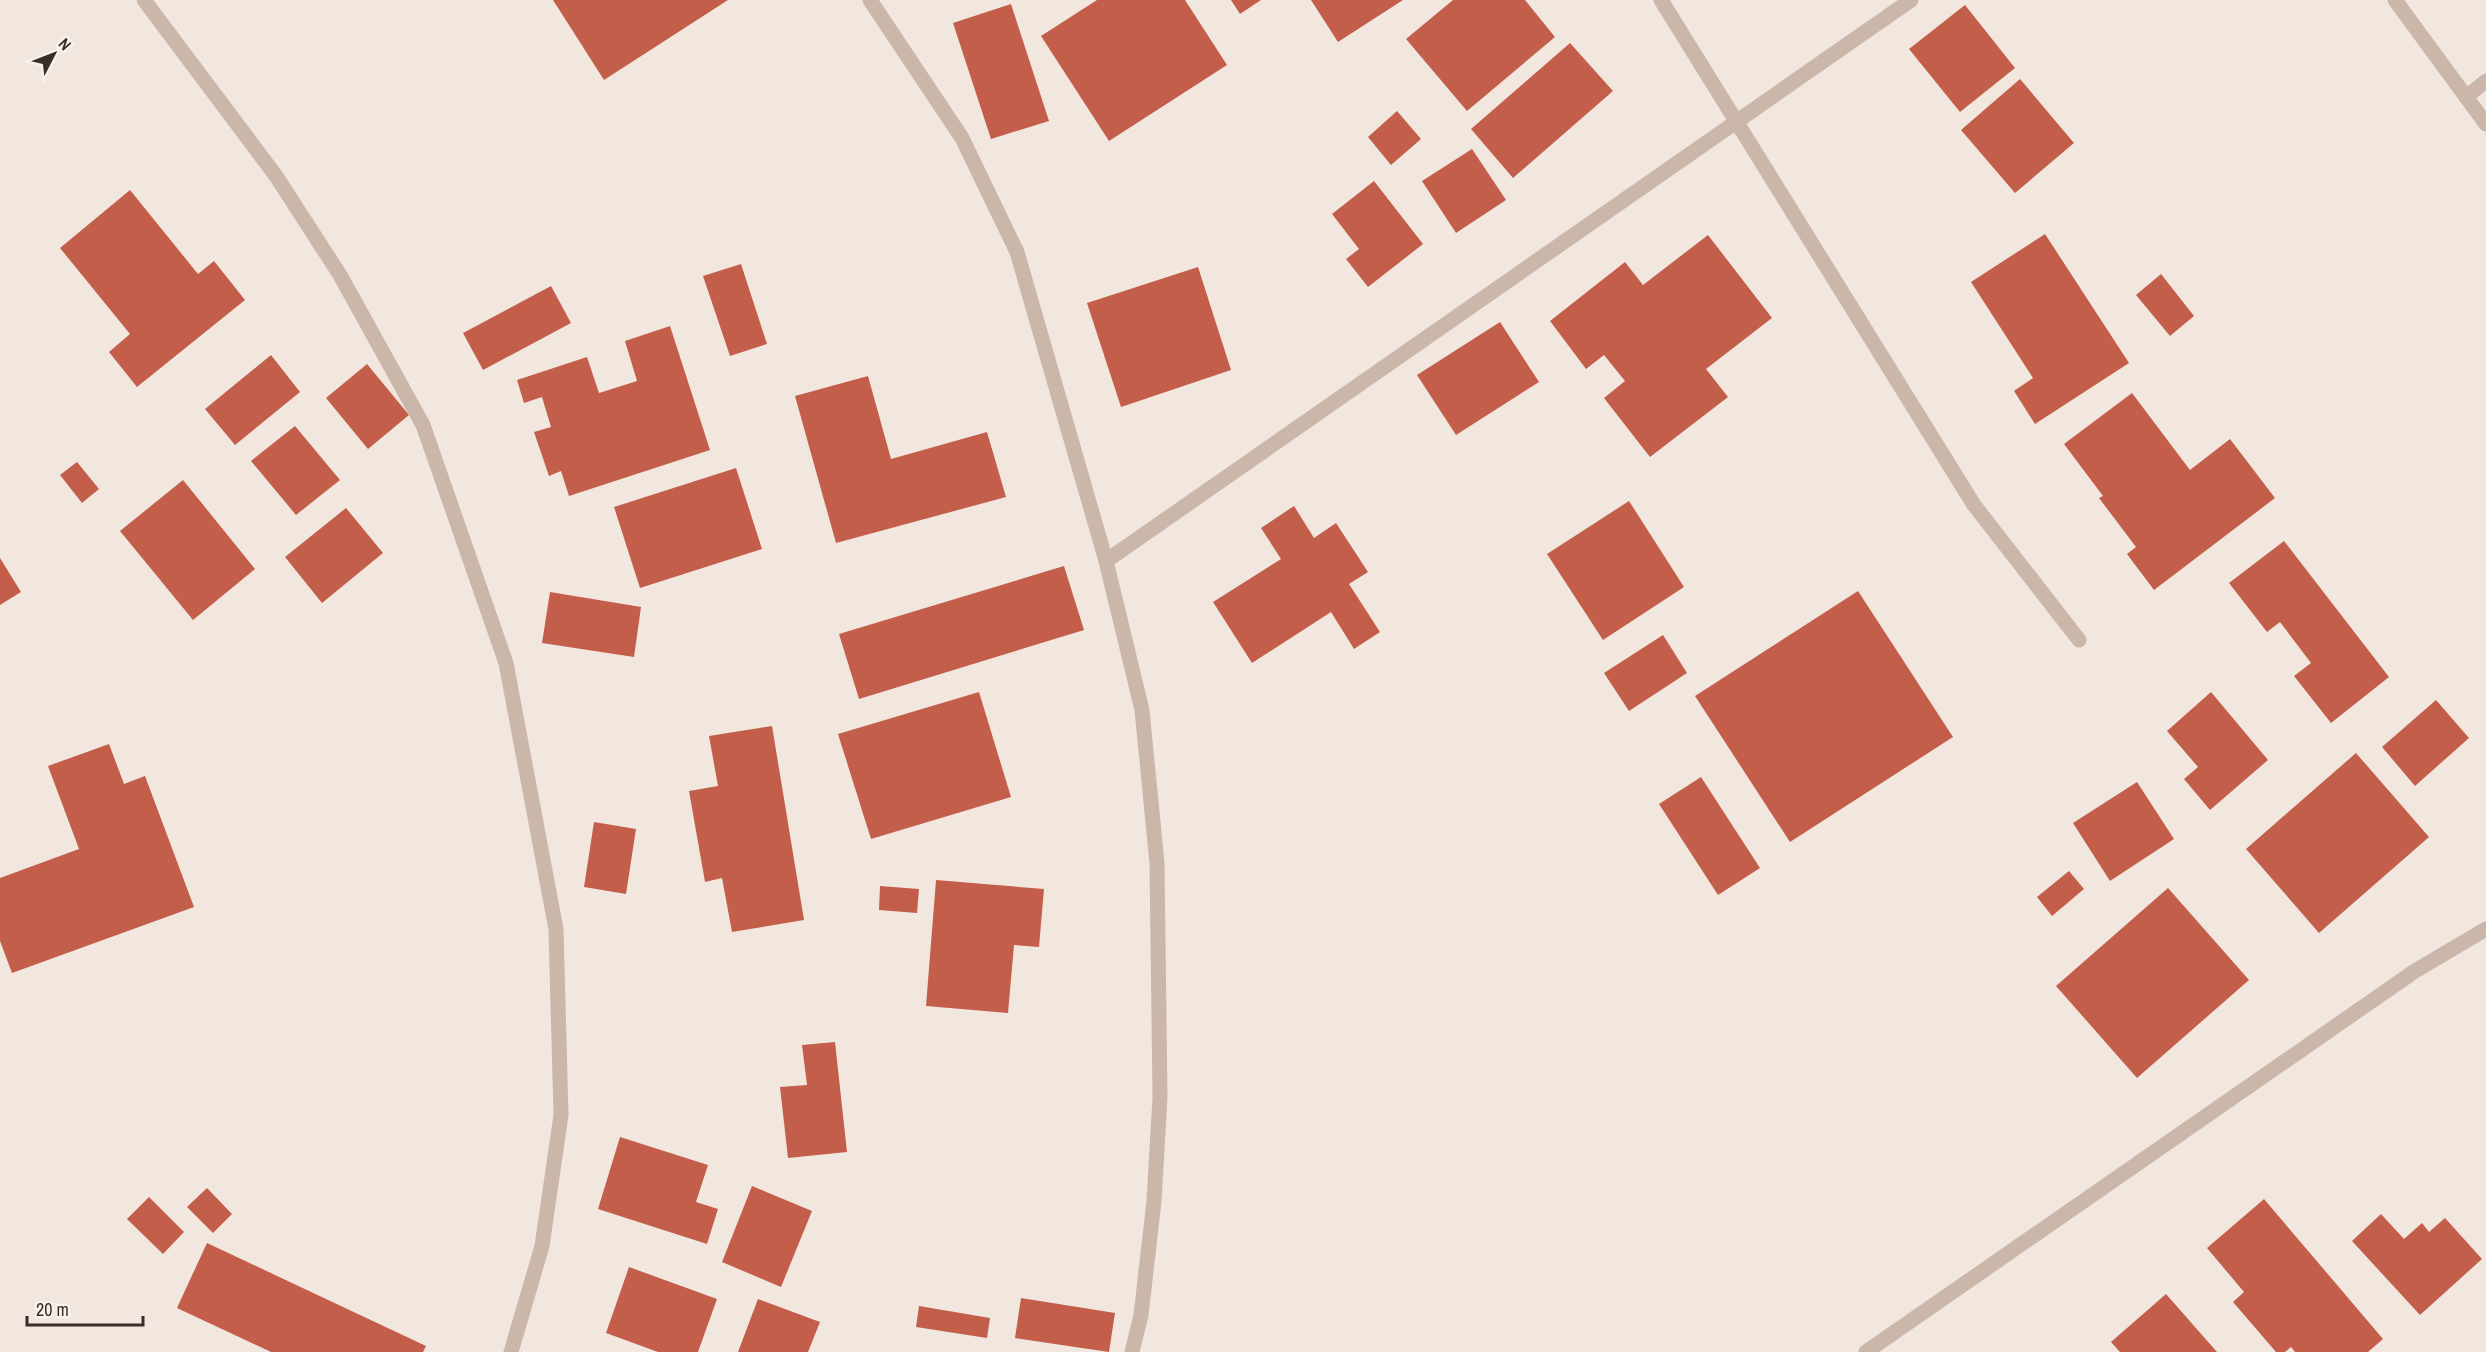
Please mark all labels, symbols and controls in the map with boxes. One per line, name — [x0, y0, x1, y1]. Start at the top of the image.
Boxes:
north arrow — [24, 24, 84, 84]
text: N — [54, 33, 76, 55]
scale bar — [27, 1289, 142, 1327]
text: 20 m — [36, 1297, 69, 1322]

